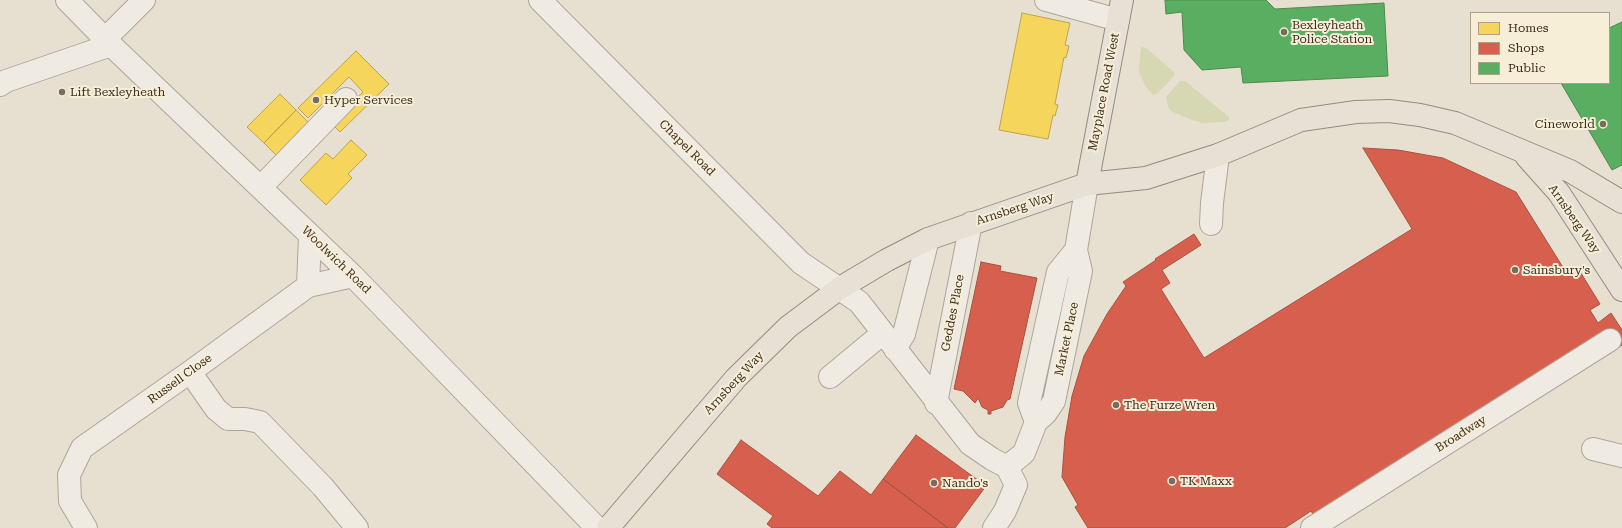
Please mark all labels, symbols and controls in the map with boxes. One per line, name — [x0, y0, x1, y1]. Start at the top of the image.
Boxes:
legend — [1470, 12, 1610, 84]
place label: Bexleyheath Police Station — [1292, 18, 1372, 46]
text: Homes — [1508, 21, 1548, 35]
marker: Bexleyheath Police Station — [1279, 27, 1289, 37]
street label: Mayplace Road West — [1085, 32, 1123, 152]
text: Shops — [1508, 41, 1544, 55]
text: Public — [1508, 61, 1545, 75]
place label: Lift Bexleyheath — [70, 85, 165, 99]
marker: Lift Bexleyheath — [57, 87, 67, 97]
place label: Hyper Services — [324, 93, 413, 107]
marker: Hyper Services — [311, 95, 321, 105]
street label: Chapel Road — [656, 117, 718, 179]
place label: Cineworld — [1535, 117, 1595, 131]
marker: Cineworld — [1598, 119, 1608, 129]
street label: Arnsberg Way — [1545, 182, 1603, 256]
street label: Arnsberg Way — [974, 190, 1056, 228]
street label: Woolwich Road — [298, 223, 374, 297]
place label: Sainsbury's — [1523, 263, 1590, 277]
marker: Sainsbury's — [1510, 265, 1520, 275]
street label: Geddes Place — [938, 273, 968, 353]
street label: Market Place — [1052, 301, 1082, 377]
street label: Arnsberg Way — [701, 349, 767, 417]
street label: Russell Close — [145, 351, 215, 407]
place label: The Furze Wren — [1124, 398, 1215, 412]
marker: The Furze Wren — [1111, 400, 1121, 410]
street label: Broadway — [1433, 413, 1489, 455]
place label: TK Maxx — [1180, 474, 1232, 488]
place label: Nando's — [942, 476, 988, 490]
marker: TK Maxx — [1167, 476, 1177, 486]
marker: Nando's — [929, 478, 939, 488]

